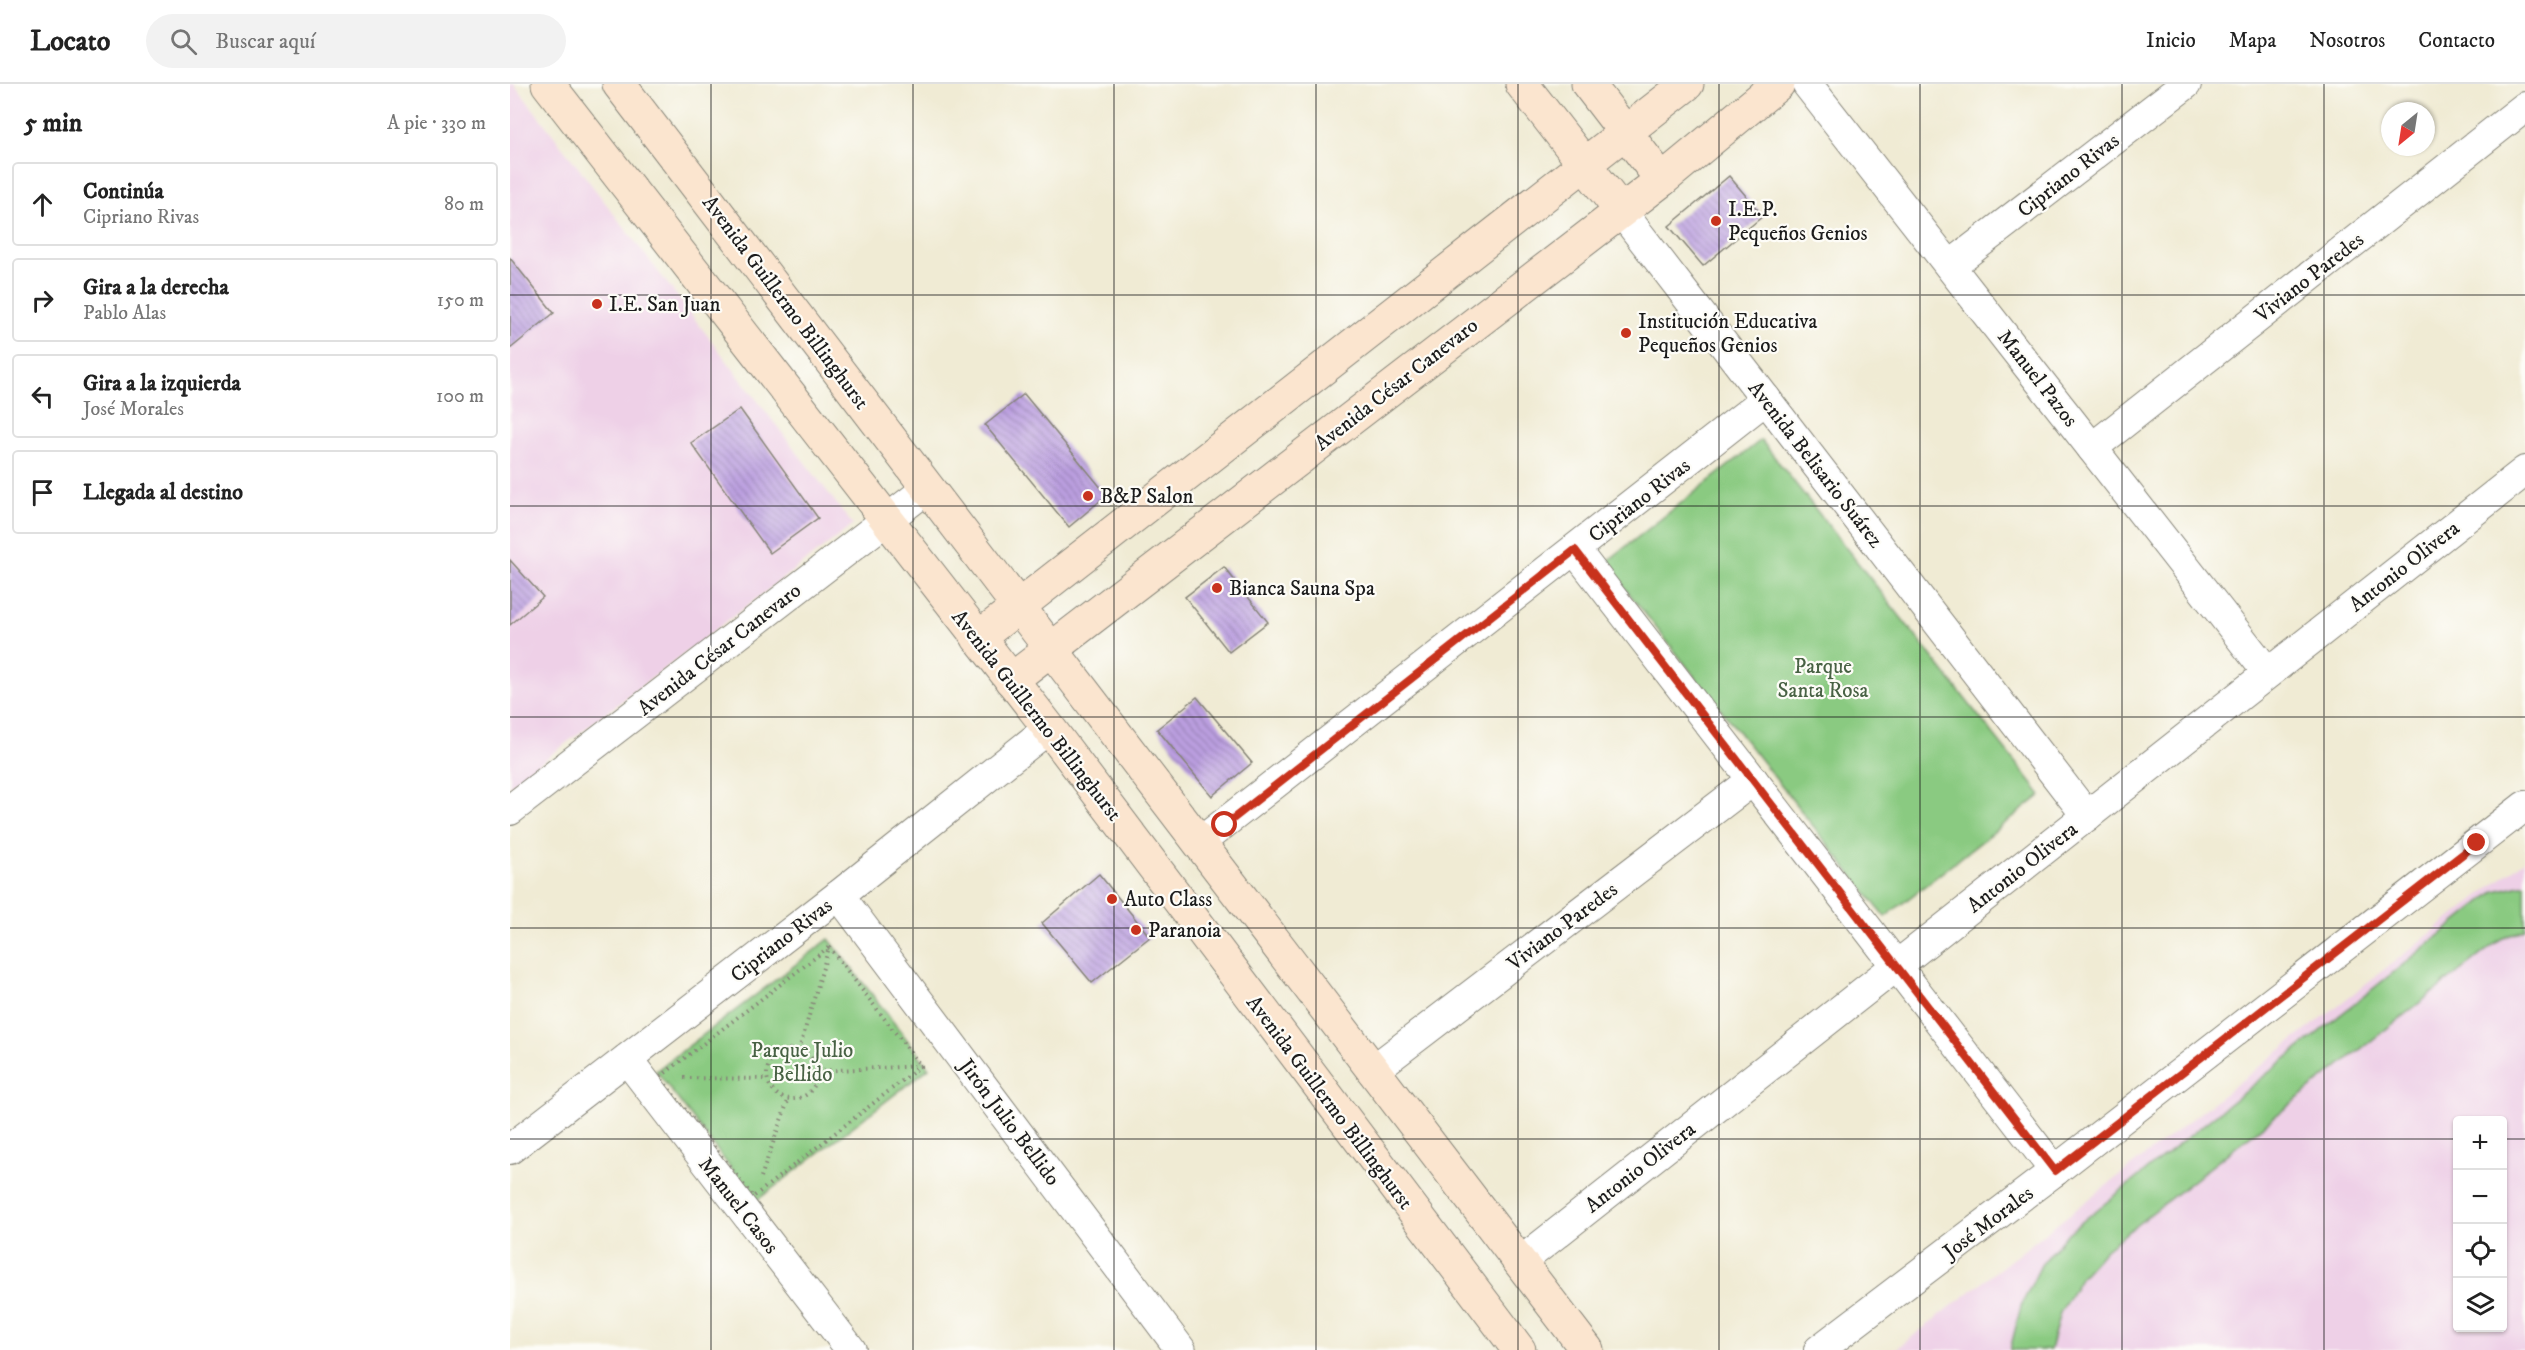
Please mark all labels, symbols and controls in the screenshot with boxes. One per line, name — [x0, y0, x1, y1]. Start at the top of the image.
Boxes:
search box — [146, 14, 566, 68]
text: Locato — [30, 24, 110, 59]
icon: search — [167, 25, 200, 58]
text: Buscar aquí — [215, 28, 315, 55]
text: Inicio — [2146, 28, 2196, 54]
text: Mapa — [2229, 28, 2276, 54]
text: Nosotros — [2309, 28, 2385, 54]
text: Contacto — [2418, 28, 2495, 54]
north arrow — [2381, 102, 2435, 156]
text: 5 min — [24, 107, 82, 140]
text: A pie · 330 m — [387, 111, 486, 136]
street label: Cipriano Rivas — [2013, 128, 2125, 224]
text: Continúa — [83, 178, 164, 205]
icon: ahead — [26, 188, 59, 221]
street label: Avenida Guillermo Billinghurst — [696, 190, 874, 415]
text: 80 m — [444, 192, 484, 217]
place label: I.E.P. Pequeños Genios — [1728, 197, 1867, 247]
text: Cipriano Rivas — [83, 205, 199, 230]
marker: I.E.P. Pequeños Genios — [1709, 214, 1723, 228]
street label: Viviano Paredes — [2249, 227, 2369, 329]
text: Gira a la derecha — [83, 274, 229, 301]
icon: right — [26, 284, 59, 317]
text: 150 m — [437, 288, 484, 313]
place label: I.E. San Juan — [609, 292, 720, 318]
marker: I.E. San Juan — [590, 297, 604, 311]
text: Pablo Alas — [83, 301, 166, 326]
place label: Institución Educativa Pequeños Genios — [1638, 309, 1818, 359]
street label: Avenida César Canevaro — [1310, 313, 1484, 457]
street label: Manuel Pazos — [1991, 325, 2083, 432]
marker: Institución Educativa Pequeños Genios — [1619, 326, 1633, 340]
text: Gira a la izquierda — [83, 370, 241, 397]
street label: Avenida Belisario Suárez — [1742, 376, 1888, 553]
icon: left — [26, 380, 59, 413]
text: 100 m — [436, 384, 484, 409]
text: José Morales — [83, 397, 184, 422]
street label: Cipriano Rivas — [1584, 453, 1696, 549]
icon: arrive — [26, 476, 59, 509]
text: Llegada al destino — [83, 479, 243, 506]
place label: B&P Salon — [1100, 484, 1194, 510]
marker: B&P Salon — [1081, 489, 1095, 503]
street label: Antonio Olivera — [2344, 515, 2465, 618]
place label: Bianca Sauna Spa — [1229, 576, 1375, 602]
street label: Avenida César Canevaro — [633, 578, 807, 722]
marker: Bianca Sauna Spa — [1210, 581, 1224, 595]
street label: Avenida Guillermo Billinghurst — [946, 605, 1127, 827]
park label: Parque Santa Rosa — [1778, 654, 1869, 704]
route start — [1211, 811, 1237, 837]
street label: Antonio Olivera — [1962, 816, 2083, 919]
route end — [2463, 829, 2489, 855]
street label: Viviano Paredes — [1501, 877, 1623, 977]
place label: Auto Class — [1124, 887, 1212, 913]
marker: Auto Class — [1105, 892, 1119, 906]
street label: Cipriano Rivas — [726, 893, 838, 989]
place label: Paranoia — [1148, 918, 1221, 944]
marker: Paranoia — [1129, 923, 1143, 937]
street label: Avenida Guillermo Billinghurst — [1240, 990, 1418, 1215]
park label: Parque Julio Bellido — [751, 1038, 853, 1088]
street label: Jirón Julio Bellido — [952, 1052, 1065, 1191]
street label: Antonio Olivera — [1580, 1116, 1701, 1219]
map controls — [2453, 1116, 2507, 1332]
button: + — [2453, 1116, 2507, 1170]
street label: Manuel Casos — [692, 1152, 784, 1259]
button: − — [2453, 1170, 2507, 1224]
street label: José Morales — [1937, 1180, 2039, 1266]
button: locate — [2453, 1224, 2507, 1278]
button: layers — [2453, 1278, 2507, 1332]

